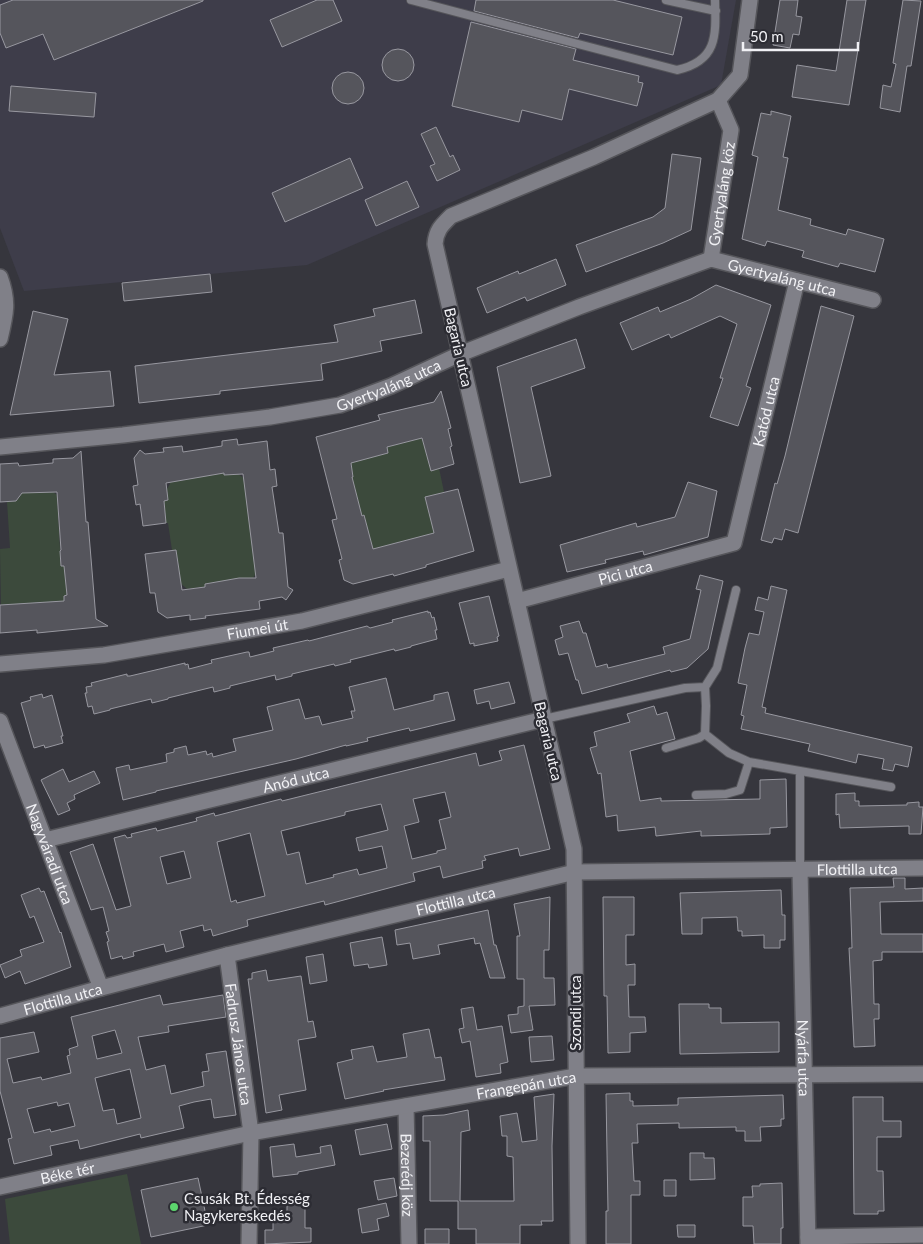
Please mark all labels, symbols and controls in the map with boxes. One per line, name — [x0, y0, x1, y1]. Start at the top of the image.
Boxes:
scale bar — [743, 20, 858, 52]
text: 50 m — [750, 27, 784, 45]
street label: Gyertyaláng köz — [704, 140, 738, 247]
street label: Gyertyaláng utca — [726, 255, 838, 299]
street label: Bagaria utca — [441, 306, 477, 388]
street label: Gyertyaláng utca — [334, 355, 443, 415]
street label: Katód utca — [749, 374, 783, 448]
street label: Pici utca — [596, 556, 654, 588]
street label: Fiumei út — [225, 614, 290, 643]
street label: Bagaria utca — [531, 700, 567, 782]
street label: Anód utca — [261, 762, 331, 796]
street label: Nagyváradi utca — [23, 801, 77, 907]
street label: Flottilla utca — [817, 859, 898, 878]
street label: Flottilla utca — [414, 882, 497, 919]
street label: Szondi utca — [566, 975, 584, 1051]
street label: Flottilla utca — [21, 979, 104, 1018]
street label: Fadrusz János utca — [222, 982, 256, 1106]
street label: Nyárfa utca — [794, 1019, 814, 1096]
street label: Frangepán utca — [475, 1067, 577, 1102]
street label: Bezerédj köz — [398, 1133, 417, 1217]
street label: Béke tér — [39, 1158, 97, 1187]
place label: Csusák Bt. Édesség Nagykereskedés — [184, 1189, 310, 1224]
marker: Csusák Bt. Édesség Nagykereskedés — [168, 1201, 180, 1213]

